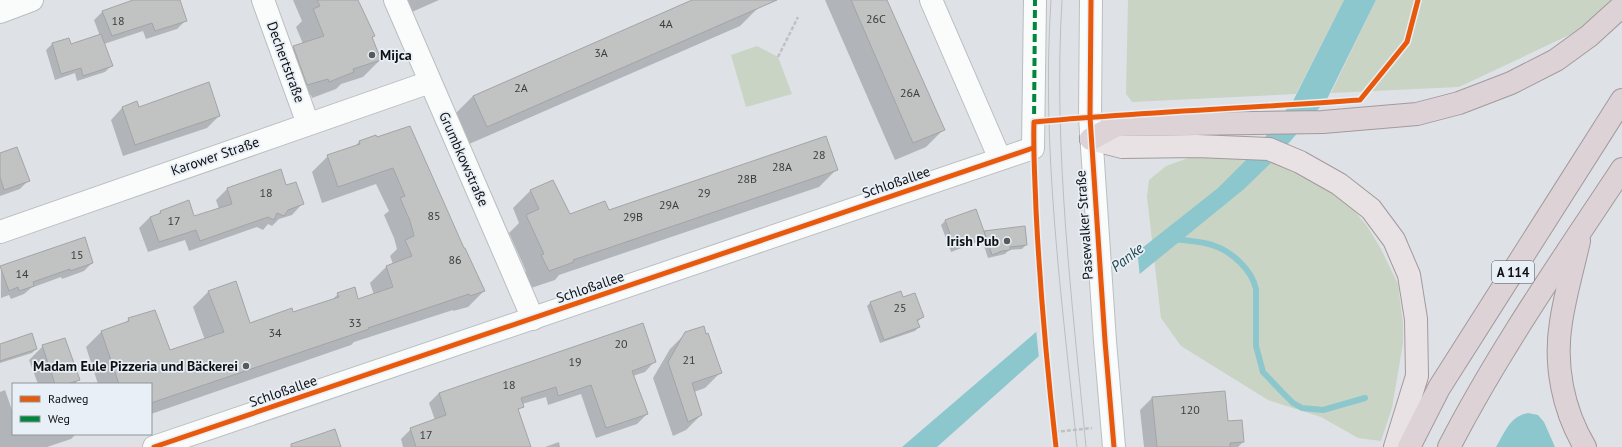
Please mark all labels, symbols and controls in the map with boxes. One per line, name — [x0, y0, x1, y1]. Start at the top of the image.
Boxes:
house number: 26C — [866, 11, 886, 26]
house number: 18 — [111, 13, 125, 28]
house number: 4A — [659, 16, 673, 31]
street label: Dechertstraße — [263, 19, 309, 105]
house number: 3A — [594, 45, 608, 60]
place label: Mijca — [380, 46, 412, 64]
marker: Mijca — [367, 50, 377, 60]
house number: 2A — [514, 80, 528, 95]
house number: 26A — [900, 85, 920, 100]
street label: Grumbkowstraße — [435, 109, 493, 209]
street label: Karower Straße — [168, 132, 262, 180]
house number: 28 — [812, 147, 826, 162]
house number: 28A — [772, 159, 792, 174]
street label: Schloßallee — [860, 162, 932, 202]
street label: Pasewalker Straße — [1071, 170, 1097, 280]
house number: 28B — [737, 171, 757, 186]
house number: 18 — [259, 185, 273, 200]
house number: 29 — [697, 185, 711, 200]
house number: 29A — [659, 197, 679, 212]
house number: 85 — [427, 208, 441, 223]
house number: 29B — [623, 209, 643, 224]
house number: 17 — [167, 213, 181, 228]
place label: Irish Pub — [947, 232, 999, 250]
marker: Irish Pub — [1002, 236, 1012, 246]
water label: Panke — [1107, 238, 1147, 276]
house number: 15 — [70, 247, 84, 262]
house number: 86 — [448, 252, 462, 267]
road number: A 114 — [1492, 261, 1534, 283]
house number: 14 — [15, 266, 29, 281]
street label: Schloßallee — [554, 267, 626, 307]
house number: 25 — [893, 300, 907, 315]
house number: 33 — [348, 315, 362, 330]
house number: 34 — [268, 325, 282, 340]
house number: 20 — [614, 336, 628, 351]
house number: 21 — [682, 352, 696, 367]
house number: 19 — [568, 354, 582, 369]
place label: Madam Eule Pizzeria und Bäckerei — [33, 357, 238, 375]
marker: Madam Eule Pizzeria und Bäckerei — [241, 361, 251, 371]
street label: Schloßallee — [247, 371, 319, 411]
house number: 18 — [502, 377, 516, 392]
legend — [12, 383, 152, 435]
text: Radweg — [48, 391, 89, 406]
house number: 120 — [1180, 402, 1200, 417]
text: Weg — [48, 411, 70, 426]
house number: 17 — [419, 427, 433, 442]

